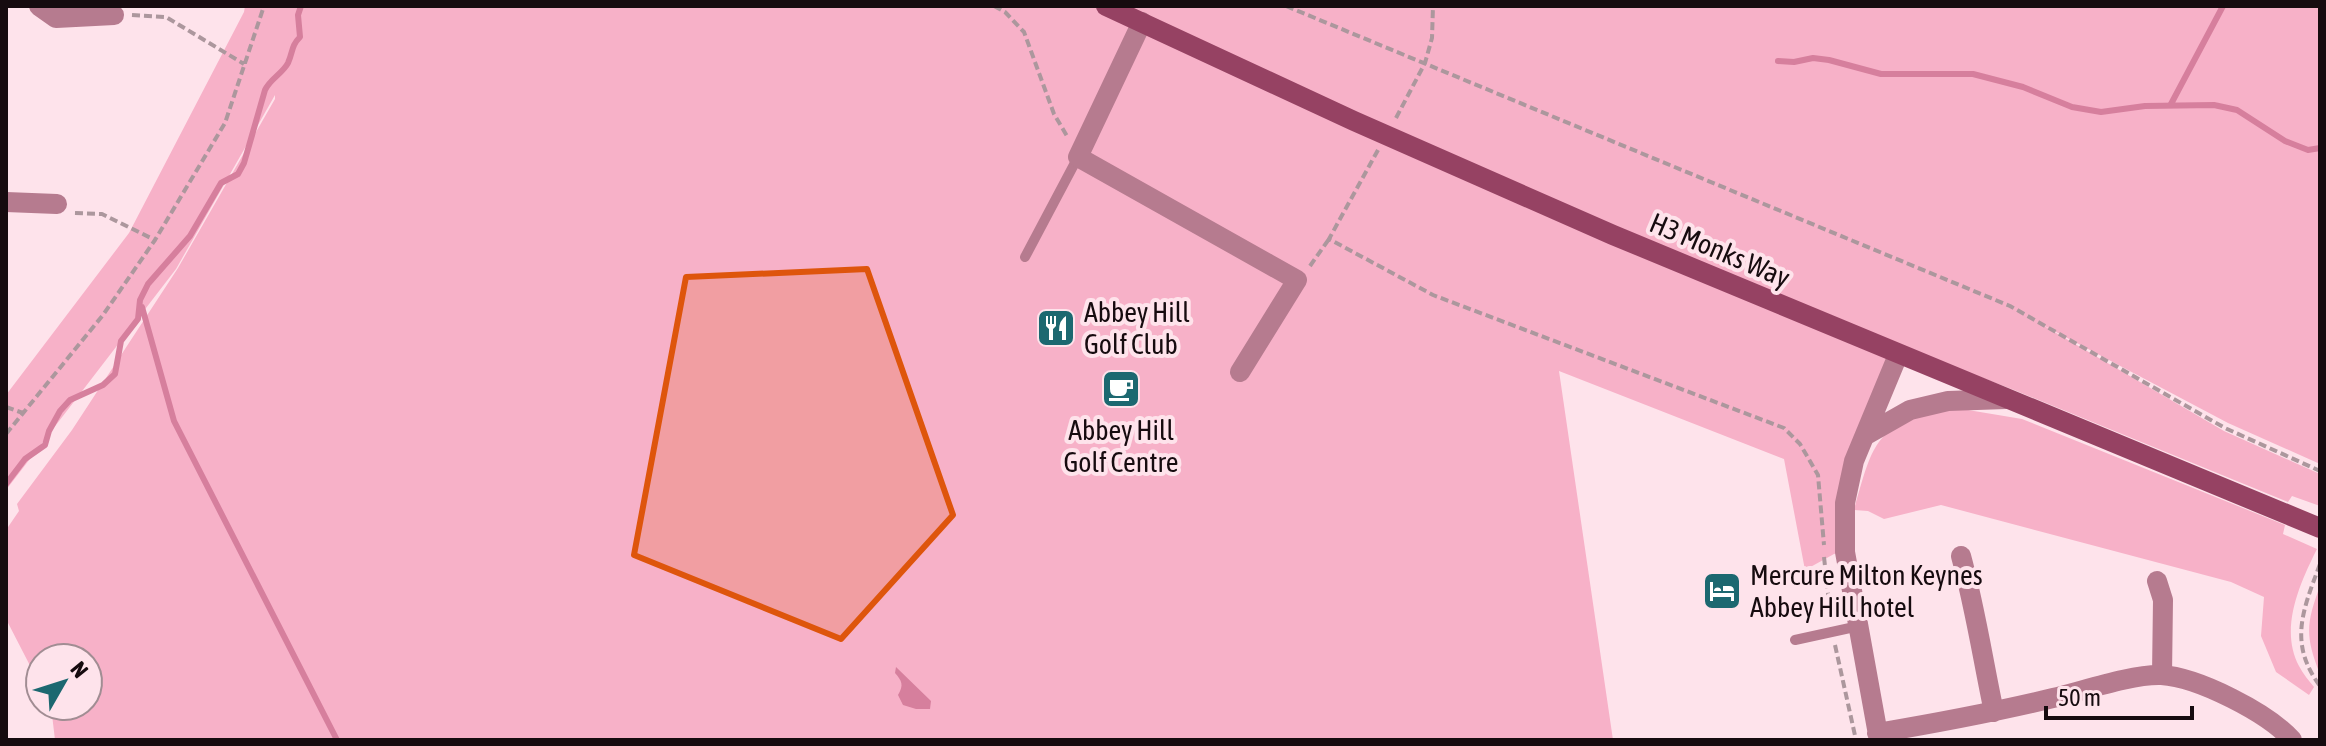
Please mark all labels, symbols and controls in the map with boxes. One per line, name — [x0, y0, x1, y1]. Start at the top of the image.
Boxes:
street label: H3 Monks Way — [1645, 206, 1795, 294]
place label: Abbey Hill Golf Club — [1084, 296, 1190, 360]
restaurant icon: Abbey Hill Golf Club — [1035, 307, 1077, 349]
cafe icon: Abbey Hill Golf Centre — [1100, 368, 1142, 410]
place label: Abbey Hill Golf Centre — [1064, 414, 1178, 478]
place label: Mercure Milton Keynes Abbey Hill hotel — [1750, 559, 1983, 623]
hotel icon: Mercure Milton Keynes Abbey Hill hotel — [1701, 570, 1743, 612]
north arrow — [24, 642, 104, 722]
text: N — [65, 656, 94, 683]
scale bar — [2046, 670, 2192, 720]
text: 50 m — [2058, 684, 2101, 711]

